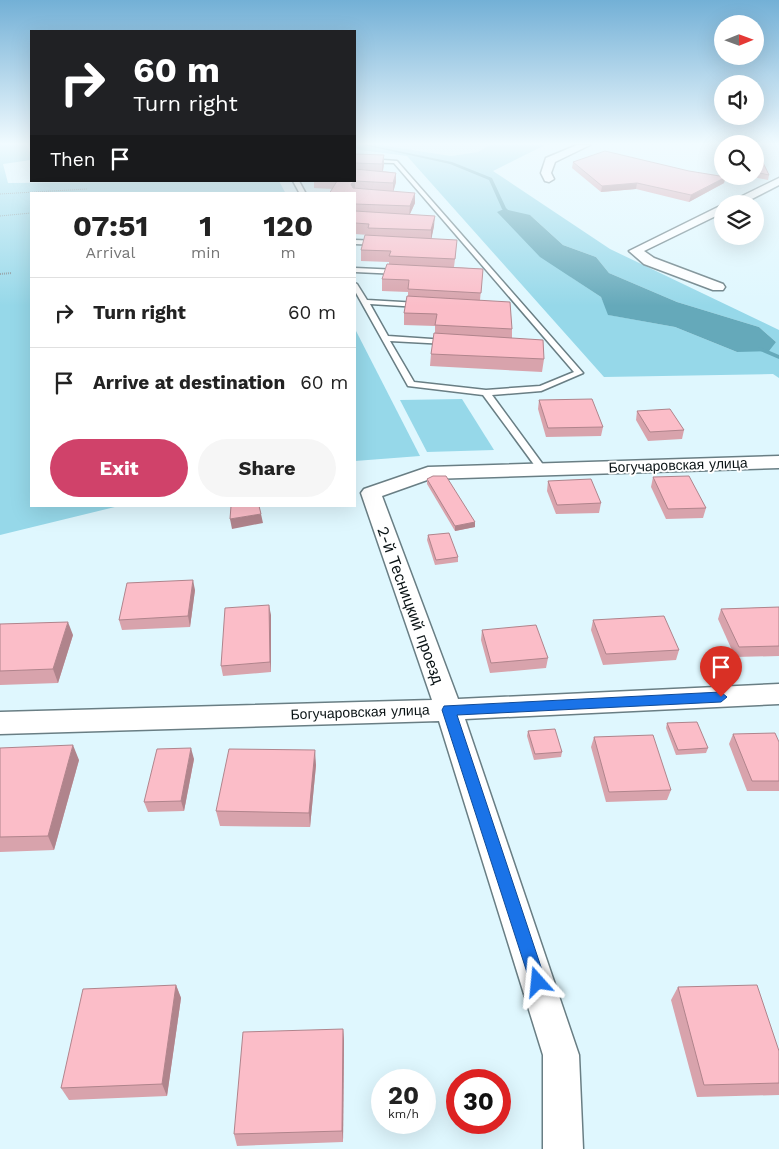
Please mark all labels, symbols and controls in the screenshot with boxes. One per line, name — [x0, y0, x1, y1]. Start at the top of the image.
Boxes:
north arrow — [714, 15, 764, 65]
map controls — [714, 15, 764, 245]
text: 60 m — [133, 49, 220, 91]
icon: right — [50, 50, 115, 115]
button: sound — [714, 75, 764, 125]
text: Turn right — [133, 91, 238, 116]
button: search — [714, 135, 764, 185]
icon: arrive — [106, 145, 134, 173]
text: Then — [50, 148, 96, 171]
button: layers — [714, 195, 764, 245]
text: 07:51 — [73, 208, 148, 243]
text: 1 — [199, 208, 212, 243]
text: 120 — [263, 208, 313, 243]
text: Arrival — [86, 243, 136, 262]
text: min — [191, 243, 221, 262]
text: m — [281, 243, 296, 262]
icon: right — [50, 299, 78, 327]
text: Turn right — [93, 301, 186, 324]
text: 60 m — [288, 301, 336, 324]
icon: arrive — [50, 369, 78, 397]
text: Arrive at destination — [93, 371, 285, 394]
text: 60 m — [300, 371, 348, 394]
button: Exit — [50, 439, 188, 497]
button: Share — [198, 439, 336, 497]
street label: Богучаровская улица — [608, 455, 748, 475]
street label: 2-й Тесницкий проезд — [373, 524, 448, 687]
pin — [700, 646, 742, 697]
icon: arrive — [707, 653, 735, 681]
street label: Богучаровская улица — [290, 702, 430, 722]
position arrow — [511, 955, 563, 1007]
speed limit sign: 30 — [446, 1069, 511, 1134]
text: 20 — [388, 1081, 419, 1110]
text: km/h — [388, 1107, 419, 1121]

